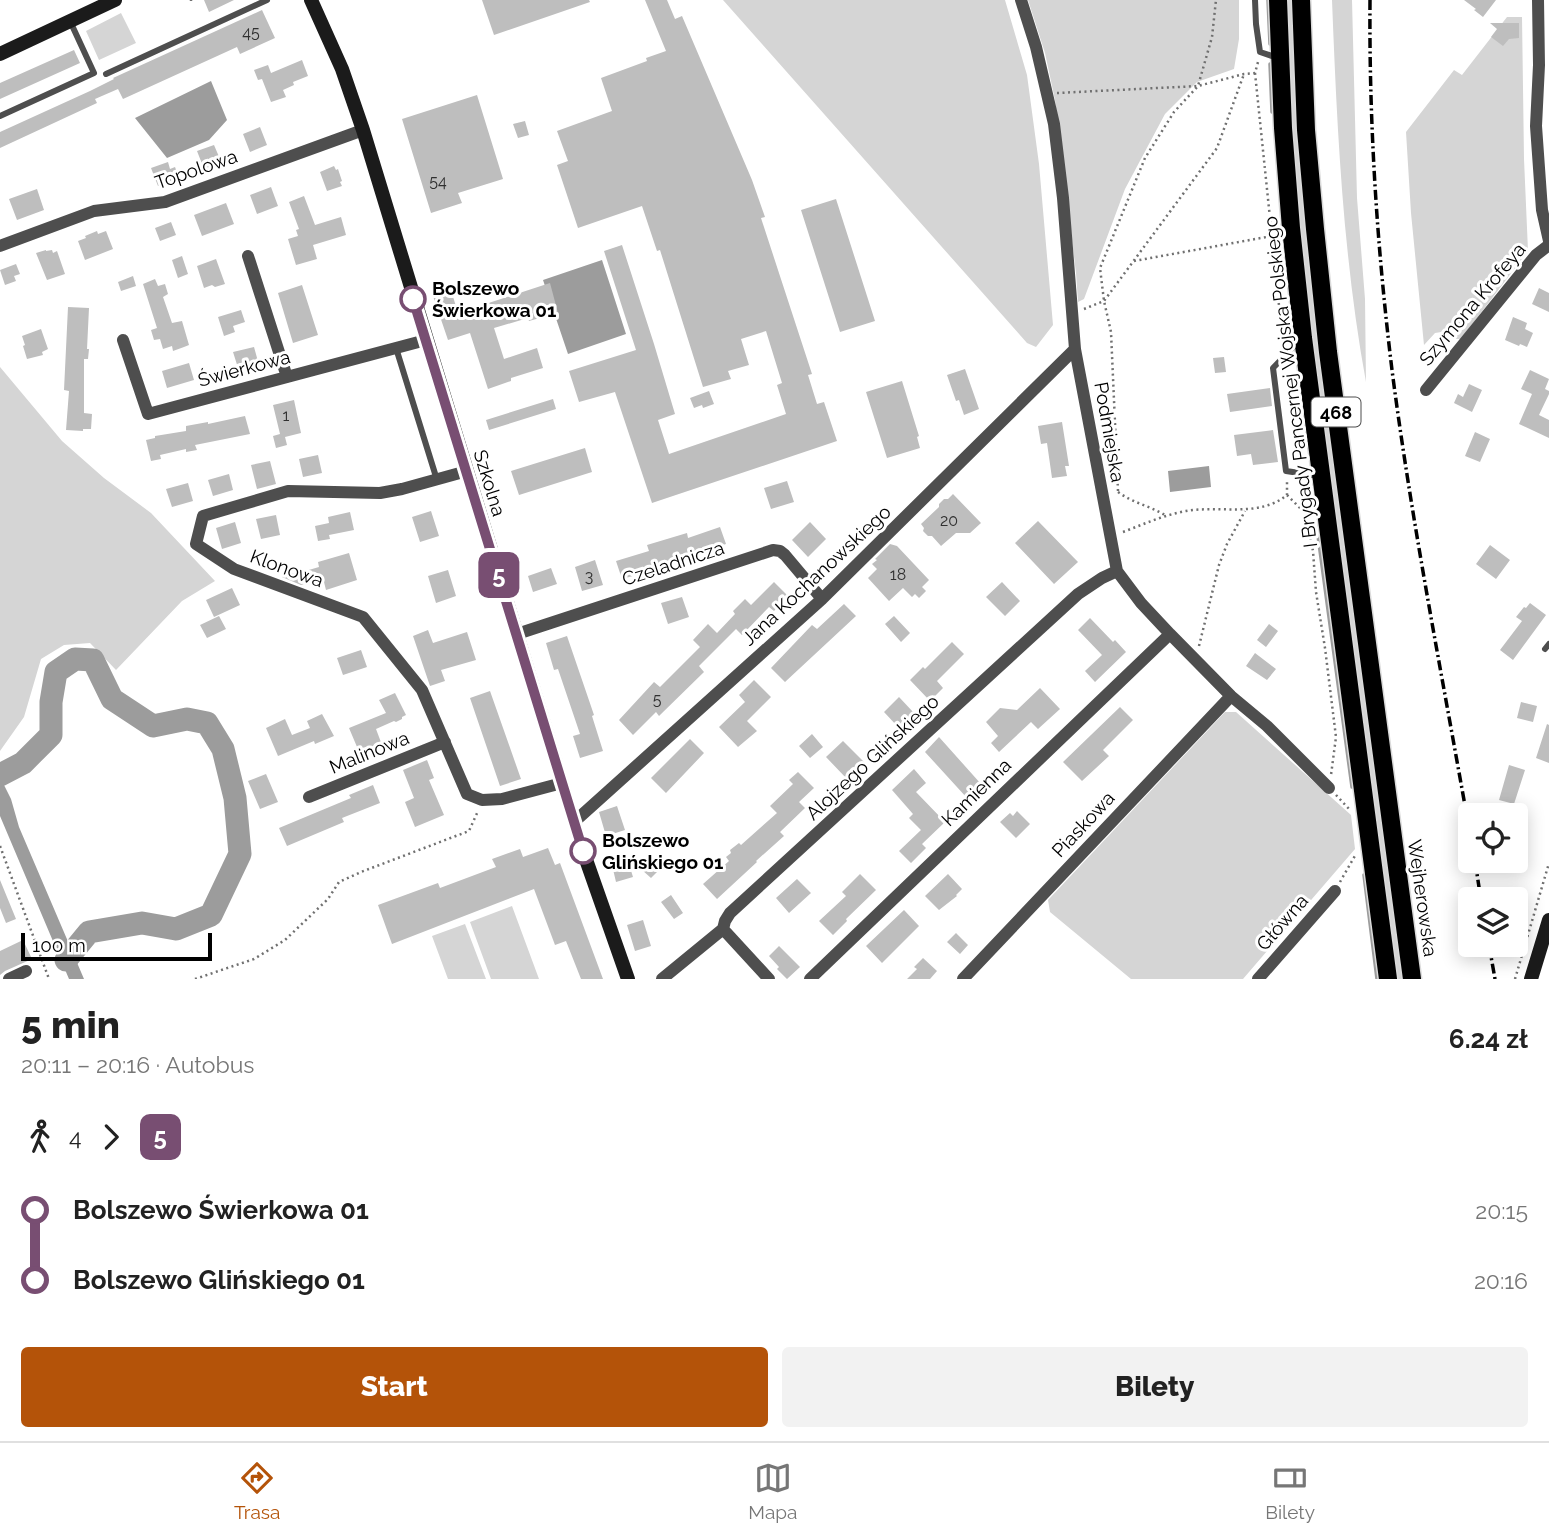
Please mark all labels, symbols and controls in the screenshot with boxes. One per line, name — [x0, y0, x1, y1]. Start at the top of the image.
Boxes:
house number: 45 — [242, 23, 260, 42]
street label: Topolowa — [152, 145, 240, 193]
house number: 54 — [429, 172, 447, 191]
street label: I Brygady Pancernej Wojska Polskiego — [1259, 215, 1321, 549]
street label: Szymona Krofeya — [1414, 238, 1530, 370]
place label: Bolszewo Świerkowa 01 — [432, 277, 556, 321]
marker: Bolszewo Świerkowa 01 — [400, 286, 426, 312]
street label: Świerkowa — [195, 345, 293, 391]
street label: Podmiejska — [1090, 380, 1130, 484]
road number: 468 — [1312, 398, 1360, 426]
house number: 1 — [283, 406, 290, 425]
street label: Szkolna — [469, 447, 511, 519]
street label: Jana Kochanowskiego — [737, 500, 895, 650]
house number: 20 — [940, 511, 958, 530]
street label: Czeladnicza — [619, 536, 727, 590]
street label: Klonowa — [247, 545, 327, 591]
line badge: 5 — [476, 552, 522, 598]
text: 5 — [492, 560, 506, 589]
house number: 18 — [890, 565, 906, 584]
house number: 3 — [585, 567, 593, 586]
house number: 5 — [653, 690, 662, 709]
street label: Alojzego Glińskiego — [801, 690, 943, 824]
street label: Malinowa — [326, 726, 412, 778]
street label: Kamienna — [937, 754, 1015, 830]
street label: Piaskowa — [1047, 787, 1119, 861]
map controls — [1458, 803, 1528, 957]
button: locate — [1458, 803, 1528, 873]
place label: Bolszewo Glińskiego 01 — [602, 829, 724, 873]
marker: Bolszewo Glińskiego 01 — [570, 838, 596, 864]
street label: Wejherowska — [1404, 838, 1442, 958]
button: layers — [1458, 887, 1528, 957]
street label: Główna — [1252, 890, 1312, 954]
scale bar — [21, 930, 212, 962]
text: 100 m — [32, 934, 86, 956]
text: 5 min — [21, 1002, 120, 1047]
text: 6.24 zł — [1449, 1024, 1528, 1054]
text: 20:11 – 20:16 · Autobus — [21, 1051, 254, 1078]
icon: walk — [21, 1118, 59, 1156]
icon: forward — [92, 1118, 130, 1156]
text: 5 — [154, 1122, 167, 1151]
text: 4 — [69, 1123, 82, 1150]
text: Bolszewo Świerkowa 01 — [73, 1195, 369, 1225]
text: 20:15 — [1475, 1197, 1528, 1224]
text: Bolszewo Glińskiego 01 — [73, 1265, 365, 1295]
text: 20:16 — [1474, 1267, 1528, 1294]
button: Start — [21, 1347, 768, 1427]
button: Bilety — [782, 1347, 1528, 1427]
tab: Trasa — [234, 1459, 280, 1523]
tab: Mapa — [748, 1459, 797, 1523]
tab: Bilety — [1265, 1459, 1315, 1523]

